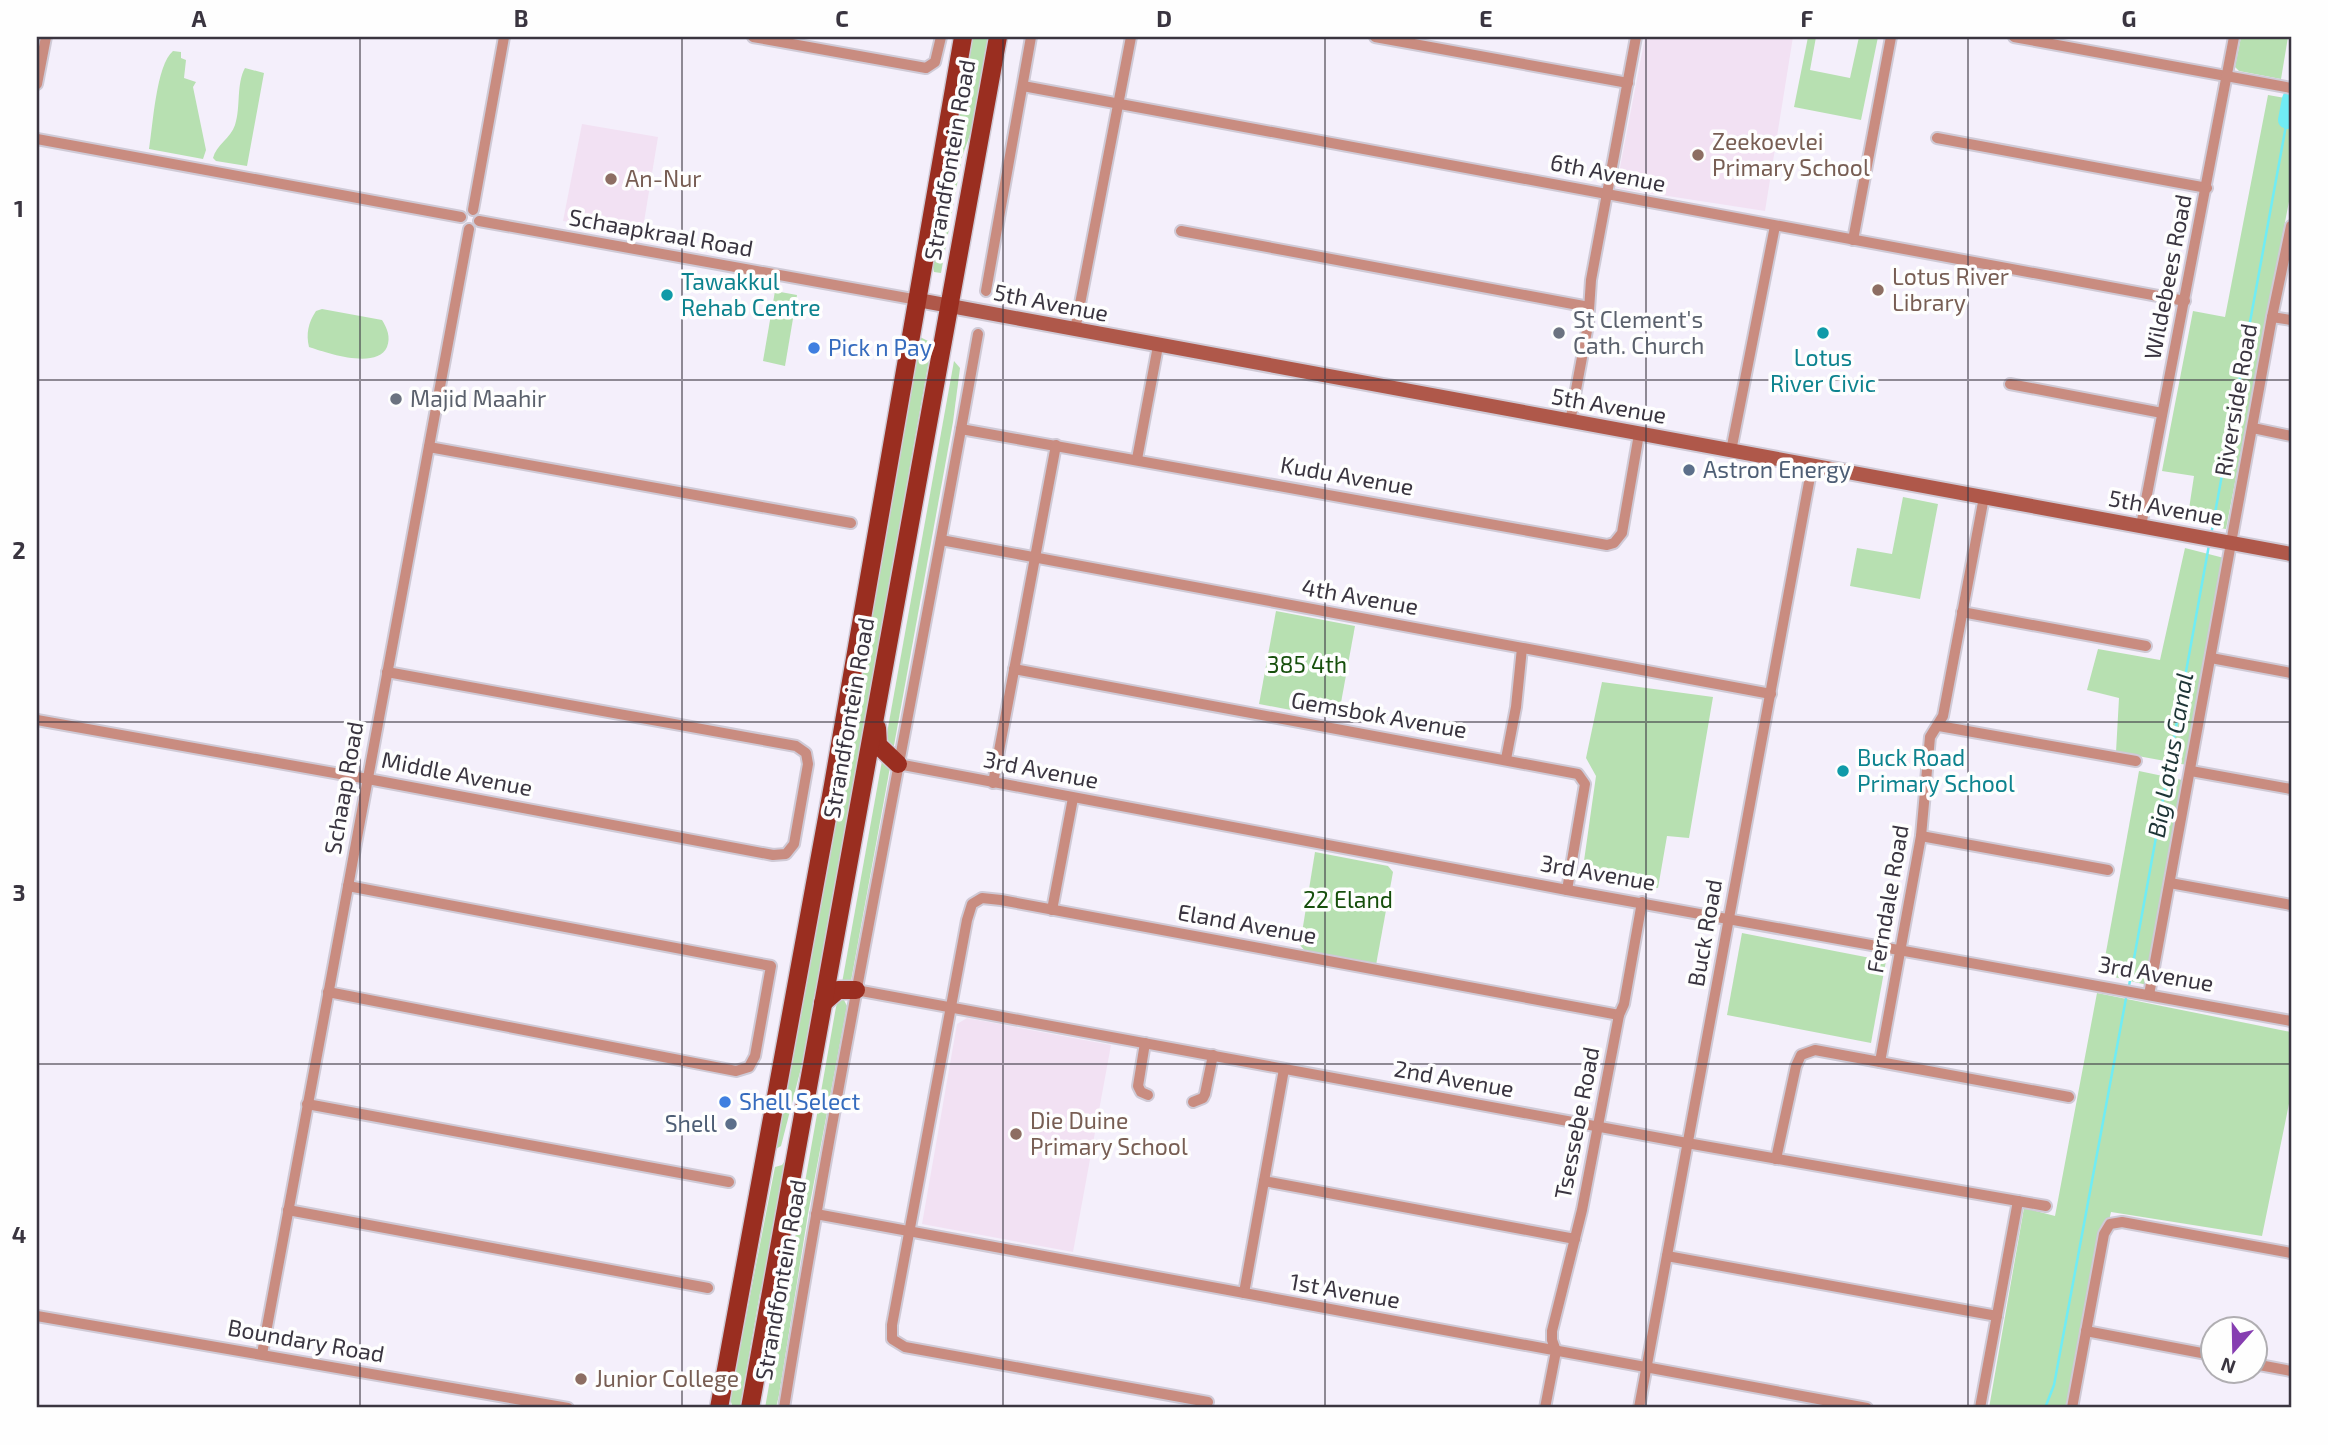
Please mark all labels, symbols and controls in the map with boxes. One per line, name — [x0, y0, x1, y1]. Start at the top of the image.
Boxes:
text: A — [191, 4, 207, 32]
text: B — [514, 4, 528, 32]
text: C — [835, 4, 849, 32]
text: D — [1156, 4, 1172, 32]
text: E — [1479, 4, 1493, 32]
text: F — [1801, 4, 1814, 32]
text: G — [2122, 4, 2136, 32]
street label: Strandfontein Road — [918, 57, 980, 262]
place label: Zeekoevlei Primary School — [1712, 127, 1870, 181]
street label: 6th Avenue — [1548, 147, 1668, 197]
marker: Zeekoevlei Primary School — [1690, 147, 1706, 163]
place label: An-Nur — [625, 164, 702, 192]
marker: An-Nur — [603, 171, 619, 187]
street label: Wildebees Road — [2137, 192, 2197, 362]
text: 1 — [14, 194, 24, 222]
street label: Schaapkraal Road — [567, 202, 756, 262]
place label: Lotus River Library — [1892, 262, 2009, 316]
place label: Tawakkul Rehab Centre — [681, 267, 821, 321]
street label: 5th Avenue — [992, 277, 1111, 327]
marker: Lotus River Library — [1870, 282, 1886, 298]
marker: Tawakkul Rehab Centre — [659, 287, 675, 303]
place label: St Clement's Cath. Church — [1573, 305, 1704, 359]
street label: Riverside Road — [2208, 321, 2262, 478]
marker: St Clement's Cath. Church — [1551, 325, 1567, 341]
marker: Lotus River Civic — [1815, 325, 1831, 341]
place label: Pick n Pay — [828, 333, 932, 361]
marker: Pick n Pay — [806, 340, 822, 356]
place label: Lotus River Civic — [1770, 343, 1876, 397]
street label: 5th Avenue — [1550, 381, 1669, 429]
place label: Majid Maahir — [410, 384, 546, 412]
marker: Majid Maahir — [388, 391, 404, 407]
street label: Kudu Avenue — [1278, 450, 1416, 500]
place label: Astron Energy — [1703, 455, 1851, 483]
marker: Astron Energy — [1681, 462, 1697, 478]
street label: 5th Avenue — [2107, 483, 2226, 531]
text: 2 — [12, 536, 26, 564]
street label: 4th Avenue — [1300, 572, 1421, 620]
street label: Strandfontein Road — [817, 615, 879, 820]
park label: 385 4th — [1267, 650, 1347, 678]
water label: Big Lotus Canal — [2141, 670, 2198, 840]
street label: Gemsbok Avenue — [1289, 685, 1469, 743]
street label: Schaap Road — [318, 719, 368, 856]
place label: Buck Road Primary School — [1857, 743, 2015, 797]
street label: 3rd Avenue — [981, 744, 1101, 794]
street label: Middle Avenue — [379, 745, 535, 801]
marker: Buck Road Primary School — [1835, 763, 1851, 779]
street label: Ferndale Road — [1860, 823, 1914, 975]
street label: 3rd Avenue — [1538, 848, 1658, 896]
street label: Buck Road — [1681, 877, 1727, 989]
text: 3 — [12, 878, 26, 906]
park label: 22 Eland — [1303, 885, 1393, 913]
street label: Eland Avenue — [1176, 897, 1319, 949]
street label: 3rd Avenue — [2096, 949, 2216, 997]
street label: Tsessebe Road — [1548, 1044, 1604, 1201]
street label: 2nd Avenue — [1392, 1054, 1516, 1102]
place label: Shell Select — [739, 1087, 861, 1115]
marker: Shell Select — [717, 1094, 733, 1110]
place label: Die Duine Primary School — [1030, 1106, 1188, 1160]
place label: Shell — [665, 1109, 717, 1137]
marker: Shell — [723, 1116, 739, 1132]
marker: Die Duine Primary School — [1008, 1126, 1024, 1142]
street label: Strandfontein Road — [749, 1177, 811, 1382]
text: 4 — [12, 1220, 26, 1248]
street label: 1st Avenue — [1288, 1267, 1402, 1313]
street label: Boundary Road — [226, 1312, 387, 1368]
north arrow — [2198, 1316, 2268, 1386]
text: N — [2218, 1353, 2238, 1380]
place label: Junior College — [595, 1364, 739, 1392]
marker: Junior College — [573, 1371, 589, 1387]

